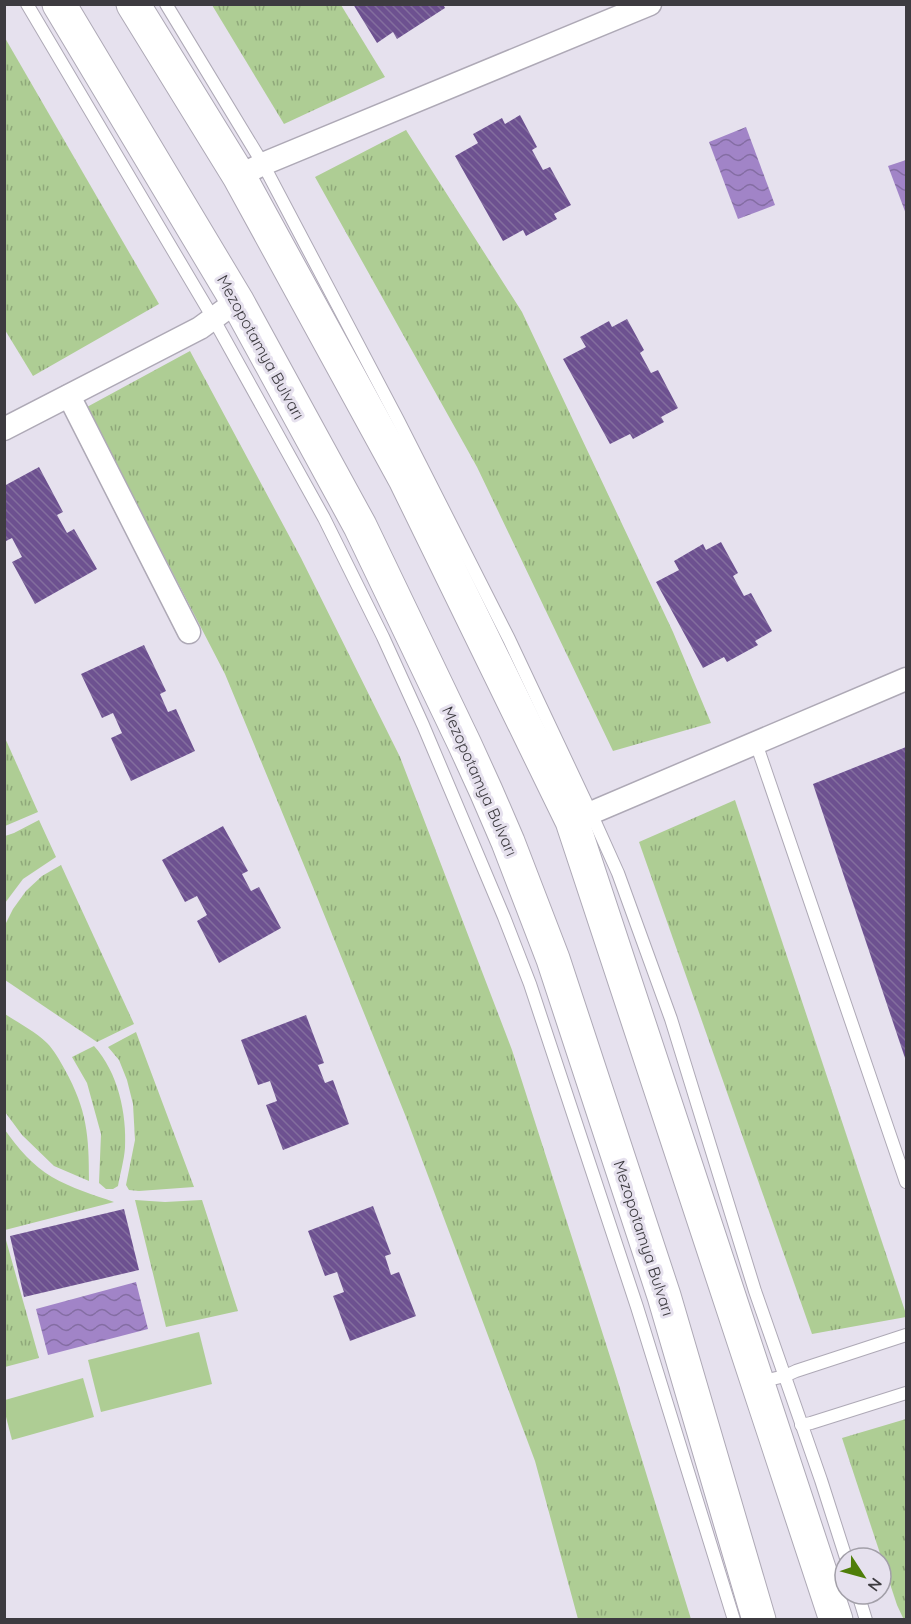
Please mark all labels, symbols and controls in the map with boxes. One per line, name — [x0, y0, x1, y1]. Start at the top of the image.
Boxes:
street label: Mezopotamya Bulvarı — [213, 271, 309, 423]
street label: Mezopotamya Bulvarı — [438, 703, 522, 859]
street label: Mezopotamya Bulvarı — [609, 1158, 679, 1318]
north arrow — [833, 1546, 893, 1606]
text: N — [864, 1574, 887, 1595]

